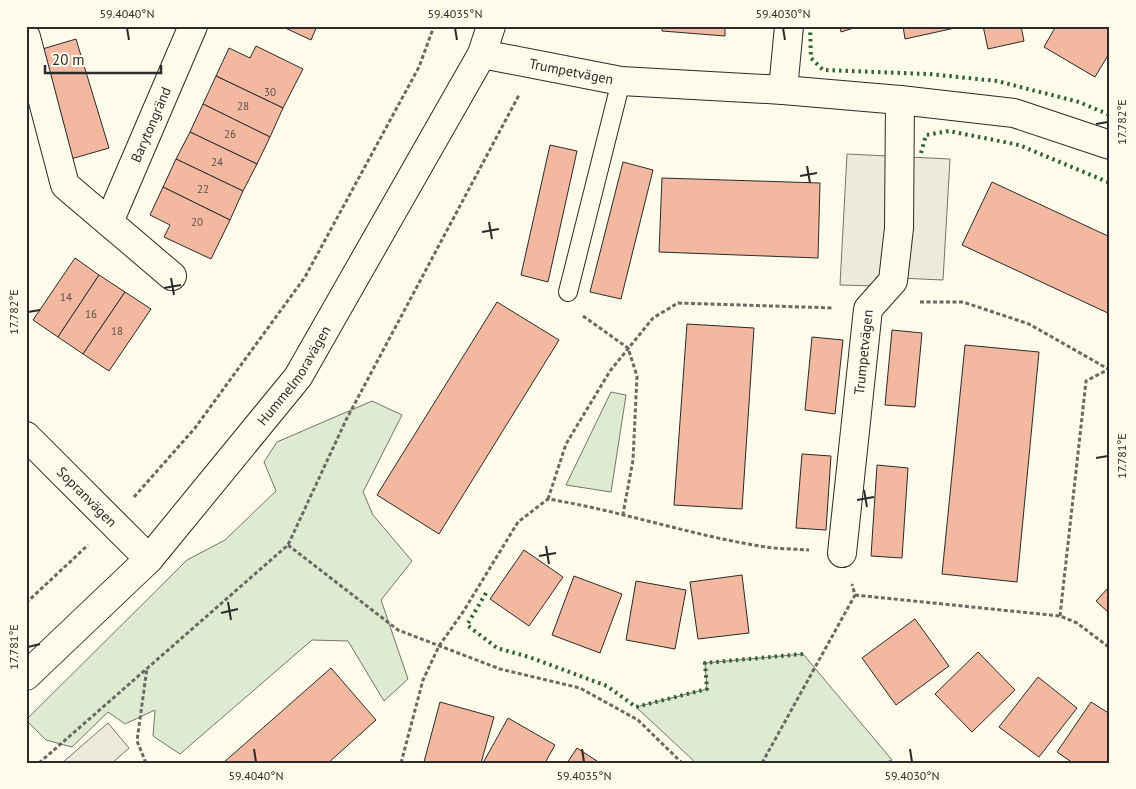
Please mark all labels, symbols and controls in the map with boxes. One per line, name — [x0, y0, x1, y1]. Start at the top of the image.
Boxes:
text: 59.4040°N — [100, 6, 154, 21]
text: 59.4035°N — [428, 6, 482, 21]
text: 59.4030°N — [756, 6, 810, 21]
scale bar — [45, 42, 161, 74]
text: 20 m — [52, 50, 85, 69]
street label: Trumpetvägen — [528, 54, 615, 88]
street label: Barytongränd — [127, 84, 175, 165]
house number: 30 — [264, 85, 276, 99]
house number: 28 — [237, 99, 249, 113]
text: 17.782°E — [1114, 99, 1129, 145]
house number: 26 — [224, 127, 236, 141]
house number: 24 — [211, 155, 223, 169]
house number: 22 — [197, 182, 209, 196]
house number: 20 — [191, 215, 203, 229]
text: 17.782°E — [6, 289, 21, 335]
house number: 14 — [60, 290, 72, 304]
house number: 16 — [85, 307, 97, 321]
street label: Trumpetvägen — [850, 309, 877, 396]
street label: Hummelmoravägen — [253, 322, 334, 429]
house number: 18 — [111, 324, 123, 338]
text: 17.781°E — [1114, 433, 1129, 479]
street label: Sopranvägen — [53, 463, 121, 531]
text: 17.781°E — [6, 624, 21, 670]
text: 59.4040°N — [229, 768, 283, 783]
text: 59.4035°N — [557, 768, 611, 783]
text: 59.4030°N — [885, 768, 939, 783]

